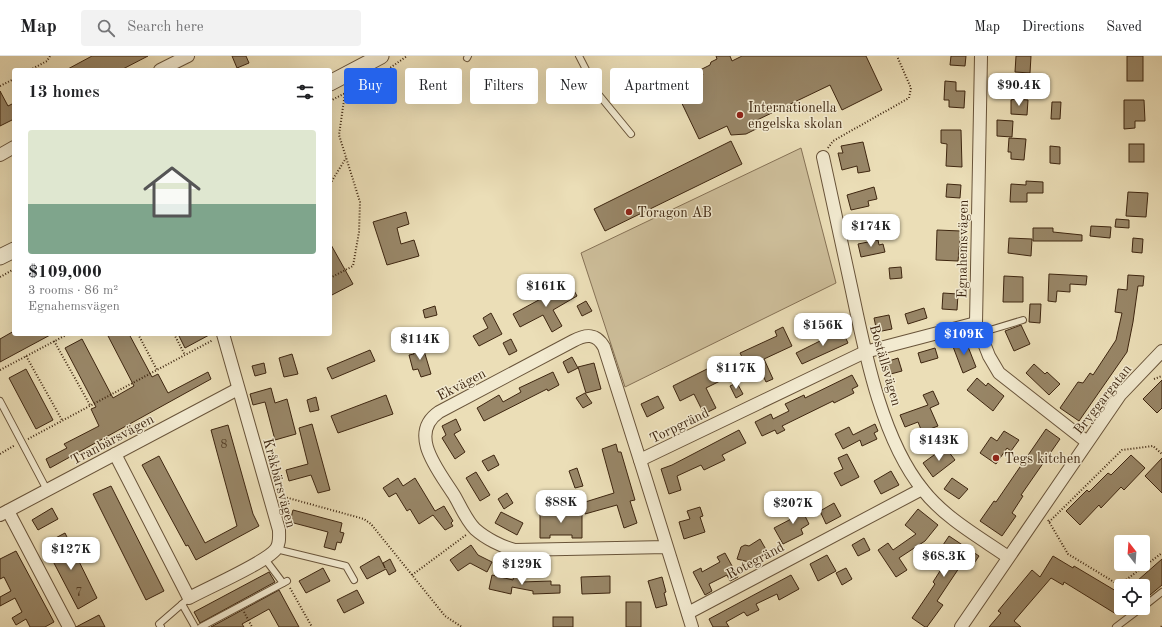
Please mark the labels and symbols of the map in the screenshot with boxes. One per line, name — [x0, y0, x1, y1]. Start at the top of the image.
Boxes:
pin: $90.4K — [986, 73, 1052, 107]
place label: Internationella engelska skolan — [748, 101, 843, 131]
marker: Internationella engelska skolan — [735, 110, 745, 120]
street label: Egnahemsvägen — [955, 199, 971, 299]
place label: Toragon AB — [637, 206, 712, 220]
marker: Toragon AB — [624, 207, 634, 217]
pin: $174K — [843, 214, 899, 248]
pin: $161K — [518, 274, 574, 308]
pin: $156K — [795, 313, 851, 347]
pin: $109K — [936, 322, 992, 356]
street label: Boställsvägen — [867, 323, 903, 408]
pin: $114K — [392, 327, 448, 361]
pin: $117K — [708, 356, 764, 390]
street label: Bryggargatan — [1071, 362, 1135, 437]
street label: Ekvägen — [435, 366, 488, 403]
street label: Torpgränd — [648, 406, 711, 446]
street label: Tranbärsvägen — [69, 412, 157, 468]
pin: $143K — [911, 428, 967, 462]
street label: Kråkbärsvägen — [260, 437, 298, 530]
house number: 8 — [221, 439, 228, 451]
place label: Tegs kitchen — [1004, 452, 1081, 466]
marker: Tegs kitchen — [991, 453, 1001, 463]
pin: $88K — [537, 490, 585, 524]
pin: $207K — [765, 491, 821, 525]
north arrow — [1114, 535, 1150, 571]
pin: $127K — [43, 537, 99, 571]
street label: Rotegränd — [724, 540, 787, 582]
pin: $68.3K — [911, 544, 977, 578]
pin: $129K — [494, 552, 550, 586]
house number: 7 — [76, 587, 82, 599]

